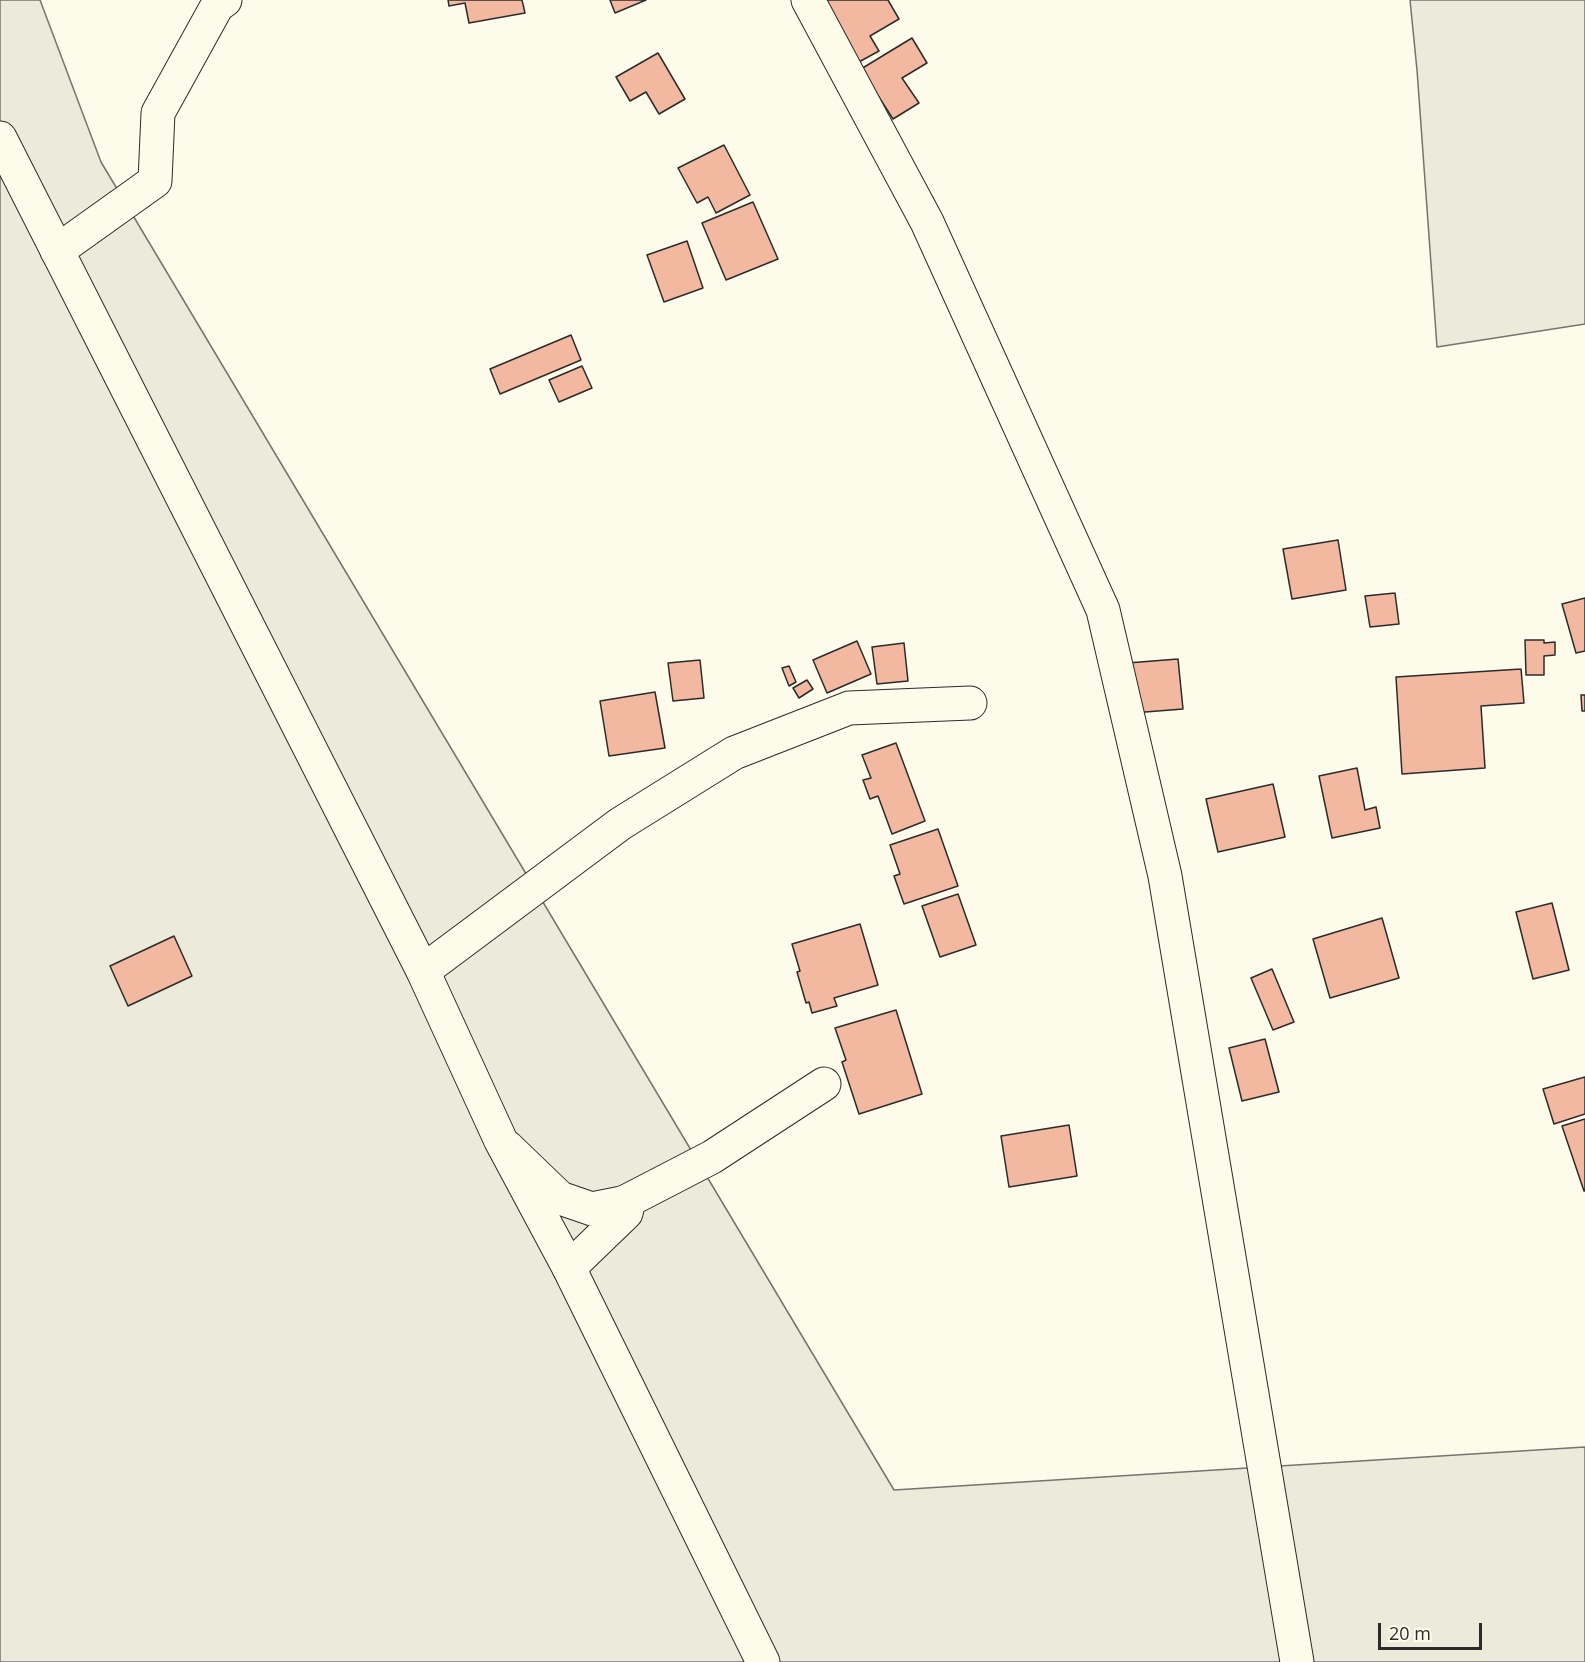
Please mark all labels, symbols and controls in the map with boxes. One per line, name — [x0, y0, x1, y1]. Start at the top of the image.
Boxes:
scale bar — [1381, 1611, 1484, 1649]
text: 20 m — [1389, 1621, 1431, 1645]

